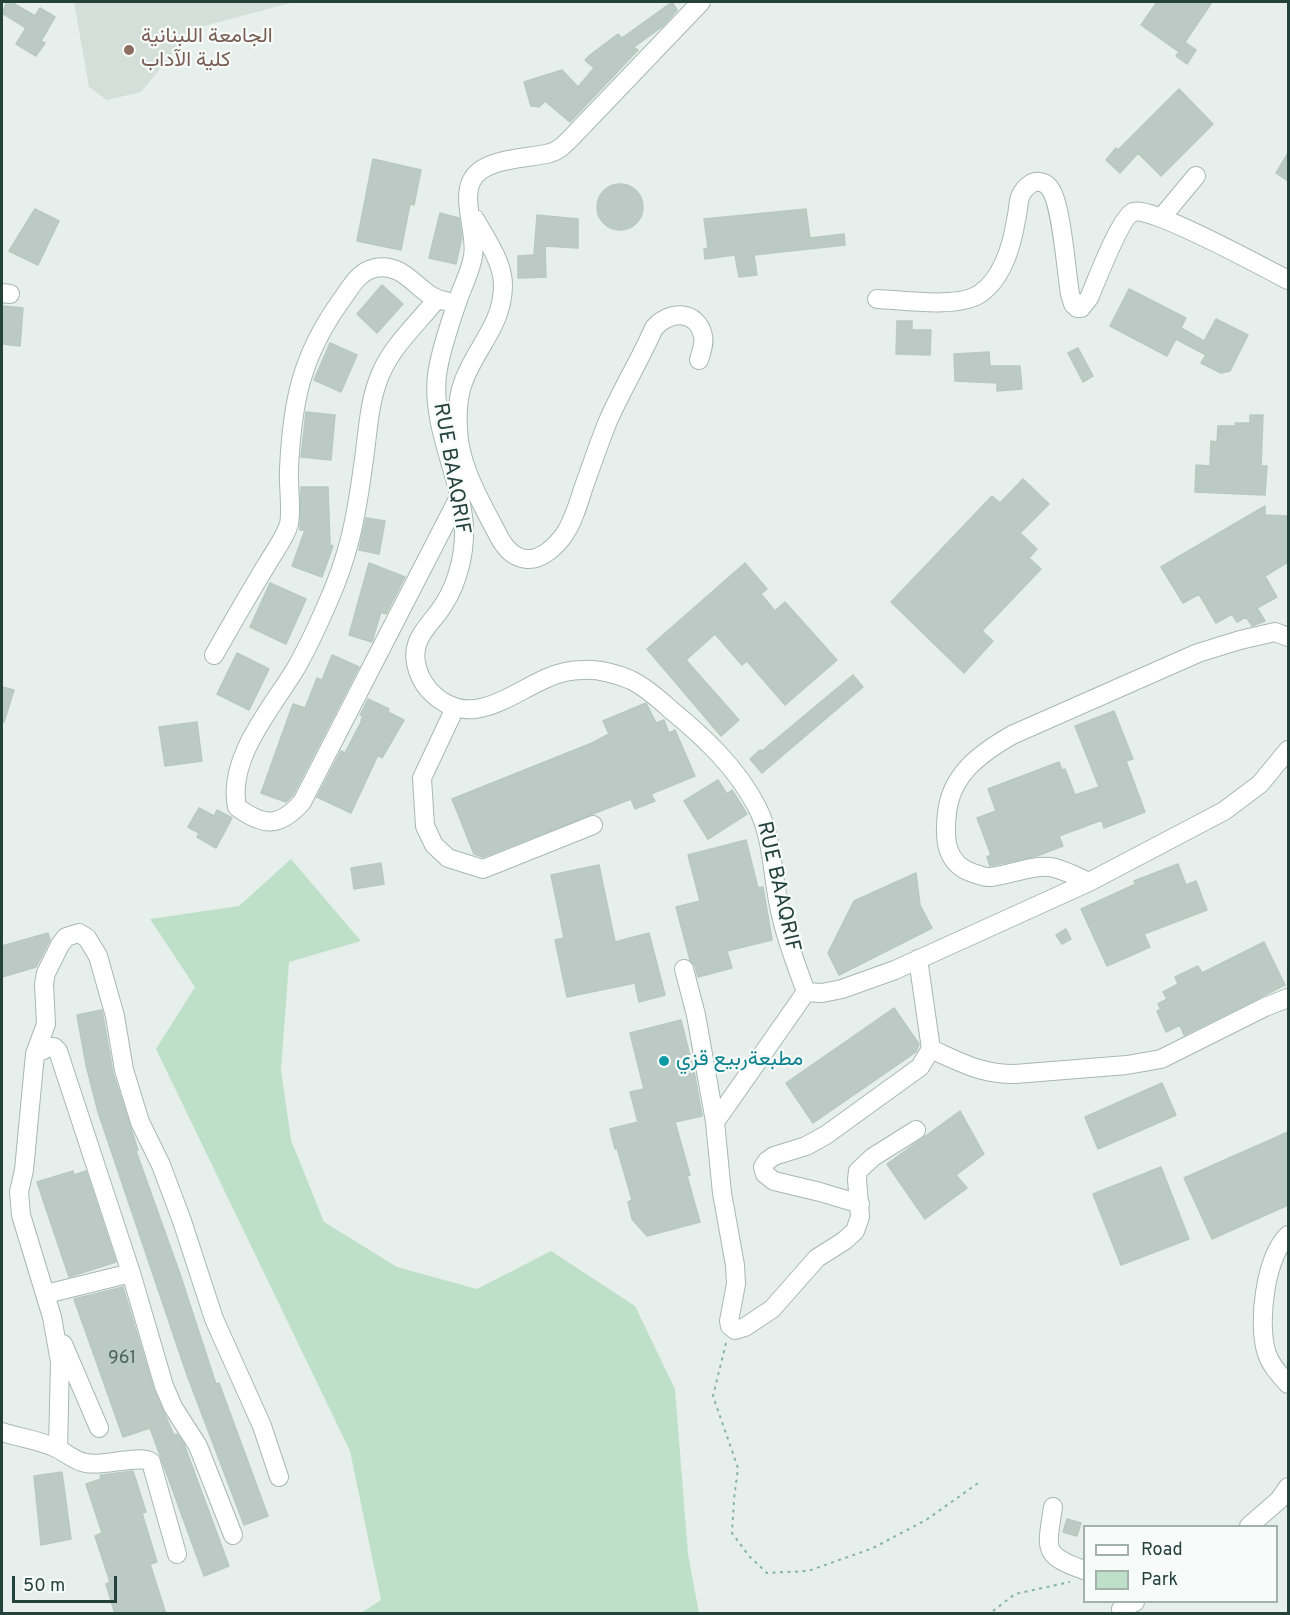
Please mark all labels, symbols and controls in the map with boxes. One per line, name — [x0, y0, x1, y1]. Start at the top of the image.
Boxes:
place label: الجامعة اللبنانية كلية الآداب — [141, 25, 273, 75]
marker: الجامعة اللبنانية كلية الآداب — [122, 43, 136, 57]
street label: RUE BAAQRIF — [426, 401, 474, 537]
street label: RUE BAAQRIF — [750, 819, 804, 955]
place label: مطبعةربيع قزي — [676, 1048, 803, 1074]
marker: مطبعةربيع قزي — [657, 1054, 671, 1068]
house number: 961 — [108, 1348, 136, 1370]
legend — [1083, 1525, 1278, 1603]
text: Road — [1141, 1539, 1183, 1562]
scale bar — [15, 1564, 120, 1602]
text: Park — [1141, 1569, 1178, 1592]
text: 50 m — [23, 1575, 65, 1598]

